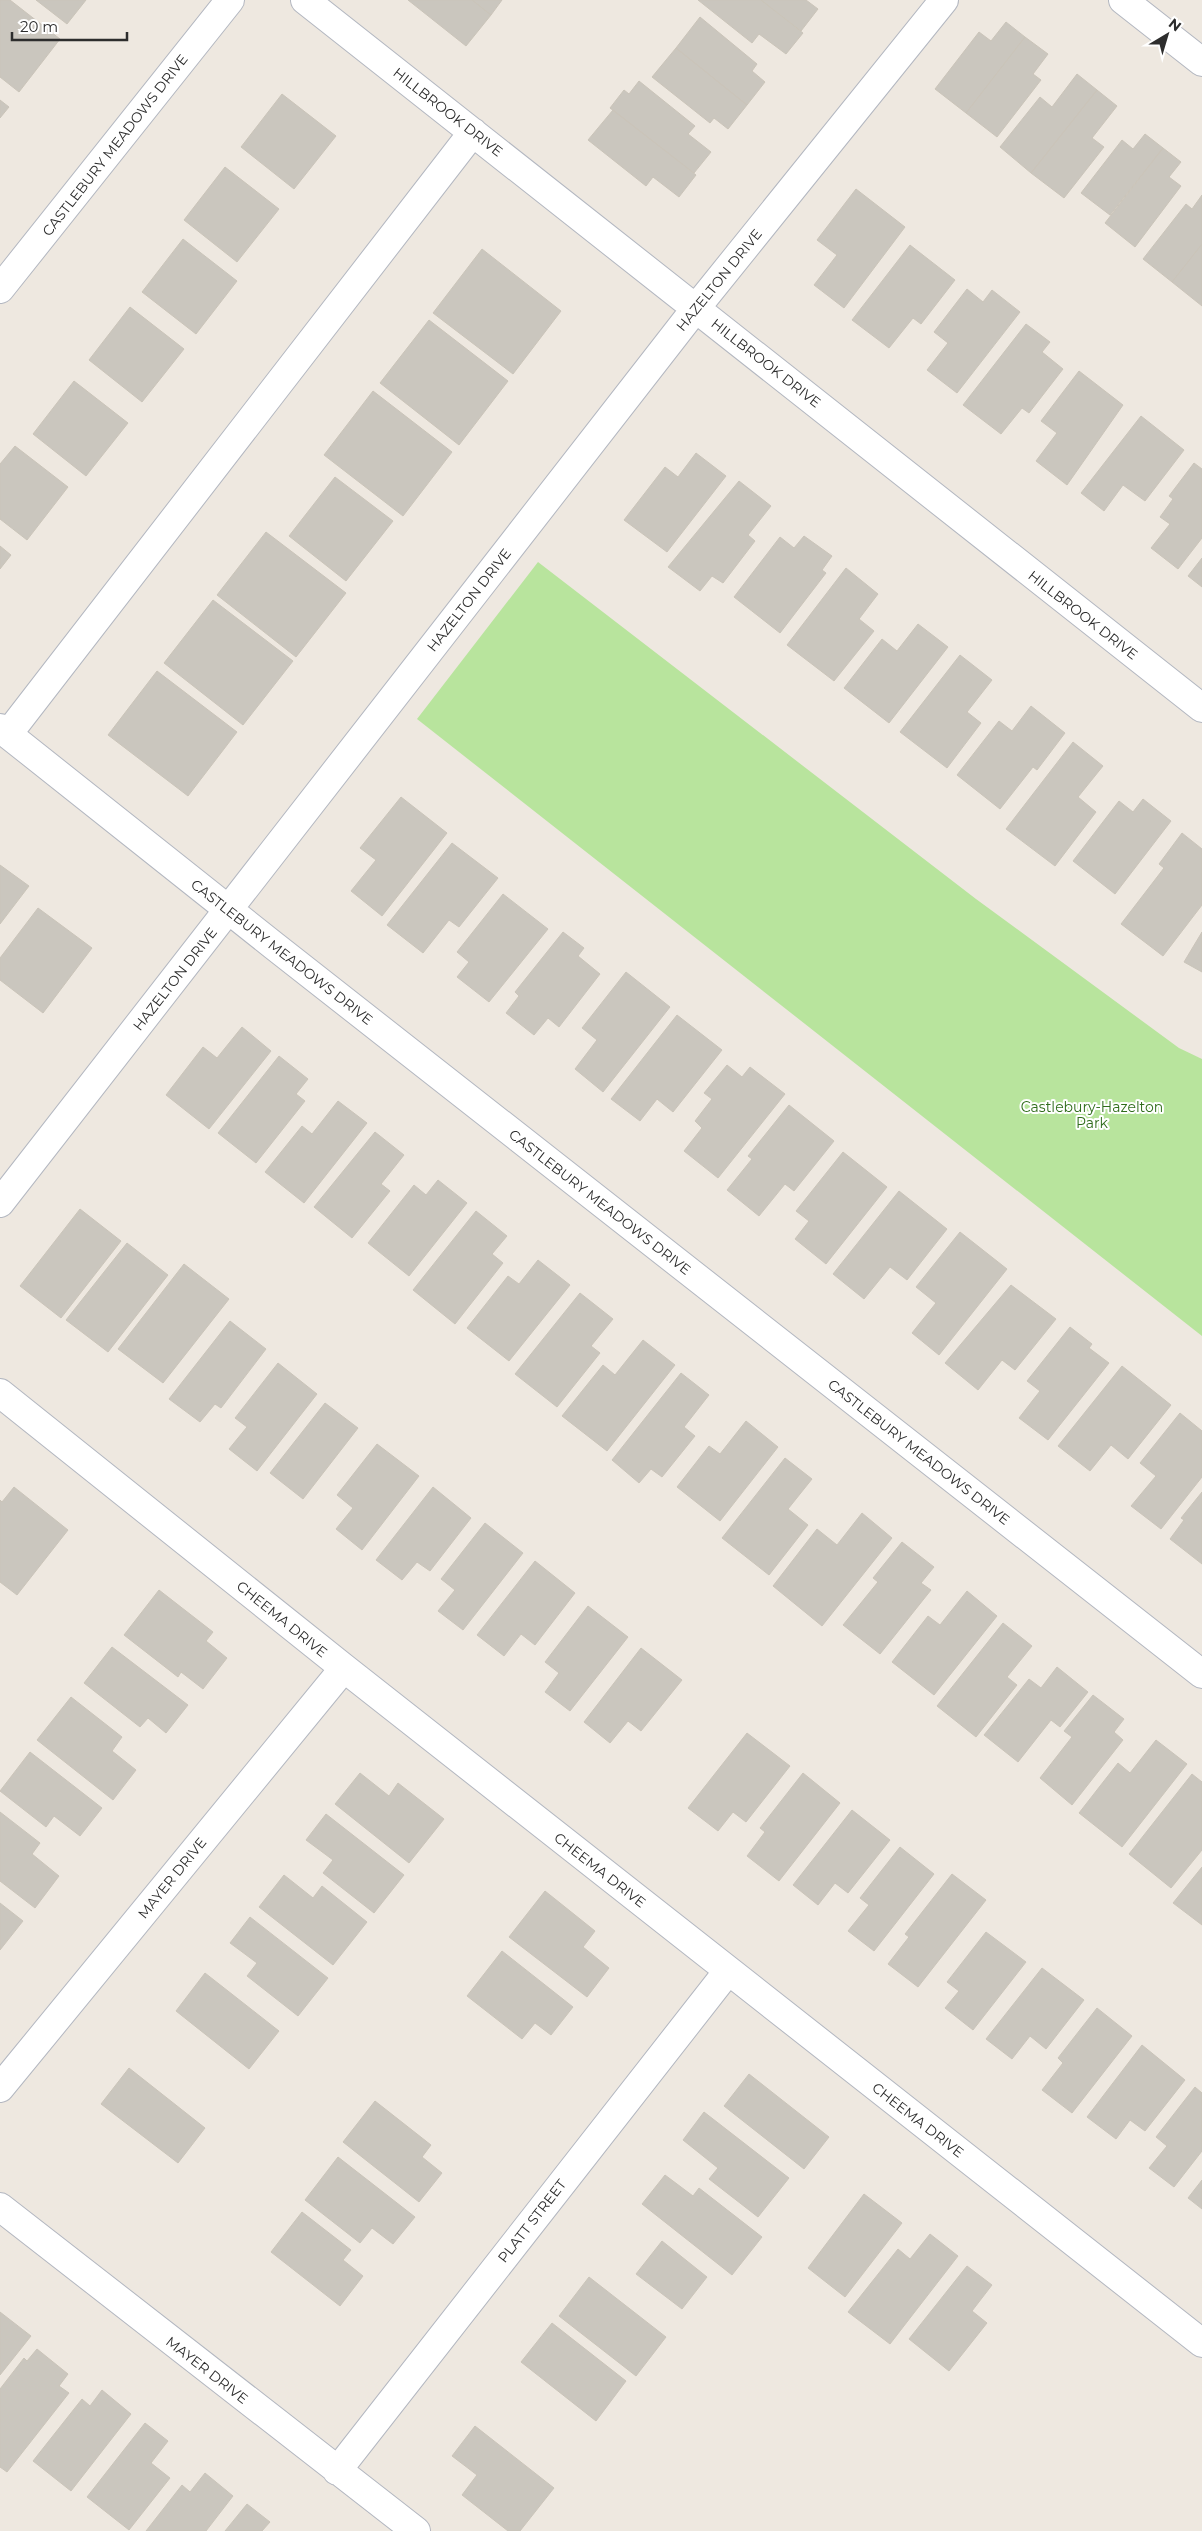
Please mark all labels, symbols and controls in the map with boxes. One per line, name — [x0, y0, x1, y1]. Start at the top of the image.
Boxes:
scale bar — [12, 10, 128, 42]
north arrow — [1142, 10, 1192, 60]
text: N — [1165, 14, 1185, 35]
text: 20 m — [20, 17, 58, 36]
street label: CASTLEBURY MEADOWS DRIVE — [38, 50, 192, 240]
street label: HILLBROOK DRIVE — [389, 63, 507, 161]
street label: HAZELTON DRIVE — [672, 225, 766, 335]
street label: HILLBROOK DRIVE — [707, 314, 825, 412]
street label: HAZELTON DRIVE — [423, 545, 515, 655]
street label: HILLBROOK DRIVE — [1024, 566, 1142, 664]
street label: CASTLEBURY MEADOWS DRIVE — [187, 875, 377, 1029]
street label: HAZELTON DRIVE — [129, 924, 221, 1034]
park label: Castlebury-Hazelton Park — [1021, 1098, 1163, 1132]
street label: CASTLEBURY MEADOWS DRIVE — [505, 1125, 695, 1279]
street label: CASTLEBURY MEADOWS DRIVE — [824, 1375, 1014, 1529]
street label: CHEEMA DRIVE — [233, 1577, 331, 1661]
street label: CHEEMA DRIVE — [550, 1829, 650, 1911]
street label: MAYER DRIVE — [134, 1834, 210, 1922]
street label: CHEEMA DRIVE — [868, 2079, 968, 2161]
street label: PLATT STREET — [494, 2176, 570, 2266]
street label: MAYER DRIVE — [162, 2332, 252, 2408]

